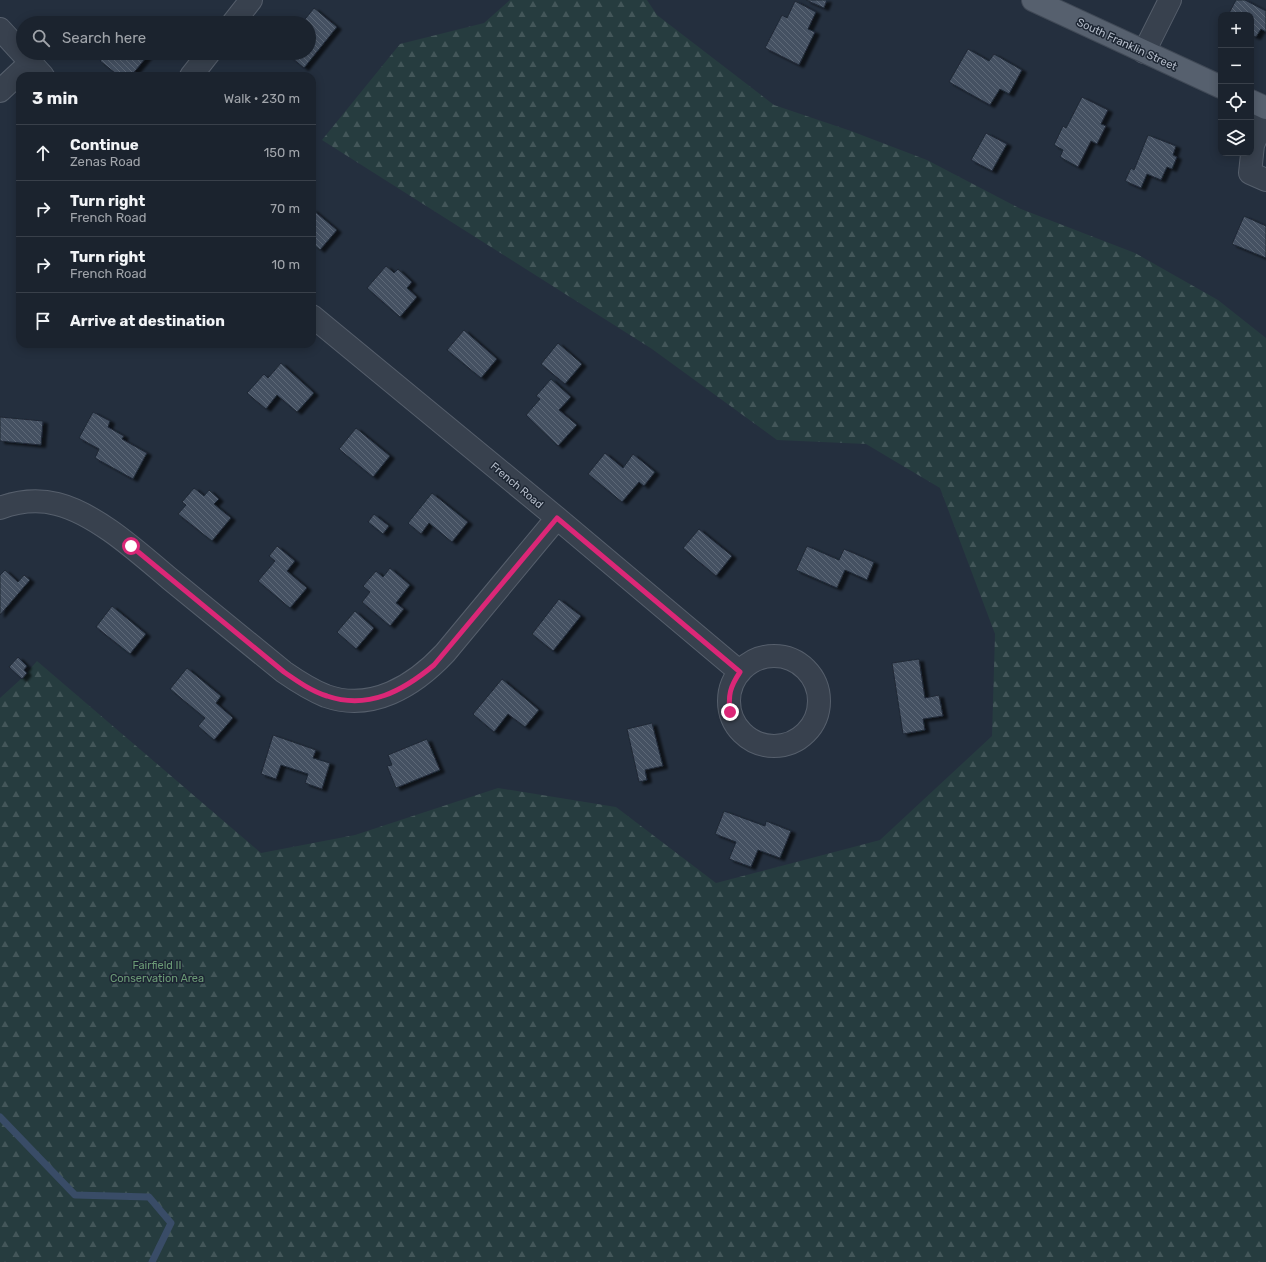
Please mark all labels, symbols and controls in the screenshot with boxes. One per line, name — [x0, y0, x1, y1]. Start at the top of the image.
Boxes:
map controls — [1218, 12, 1254, 156]
button: + — [1218, 12, 1254, 48]
search box — [16, 16, 316, 60]
street label: South Franklin Street — [1075, 16, 1179, 74]
icon: search — [30, 27, 52, 49]
text: Search here — [62, 29, 146, 47]
button: − — [1218, 48, 1254, 84]
button: locate — [1218, 84, 1254, 120]
text: 3 min — [32, 88, 78, 108]
text: Walk · 230 m — [224, 91, 300, 106]
button: layers — [1218, 120, 1254, 156]
text: Continue — [70, 136, 139, 154]
icon: ahead — [32, 142, 54, 164]
text: 150 m — [264, 145, 300, 160]
text: Zenas Road — [70, 154, 141, 169]
text: Turn right — [70, 192, 145, 210]
icon: right — [32, 198, 54, 220]
text: 70 m — [270, 201, 300, 216]
text: French Road — [70, 210, 146, 225]
text: Turn right — [70, 248, 145, 266]
icon: right — [32, 254, 54, 276]
text: 10 m — [271, 257, 300, 272]
text: French Road — [70, 266, 146, 281]
icon: arrive — [32, 310, 54, 332]
text: Arrive at destination — [70, 312, 225, 330]
street label: French Road — [488, 460, 546, 511]
route start — [122, 537, 140, 555]
route end — [721, 703, 739, 721]
park label: Fairfield II Conservation Area — [110, 959, 204, 985]

